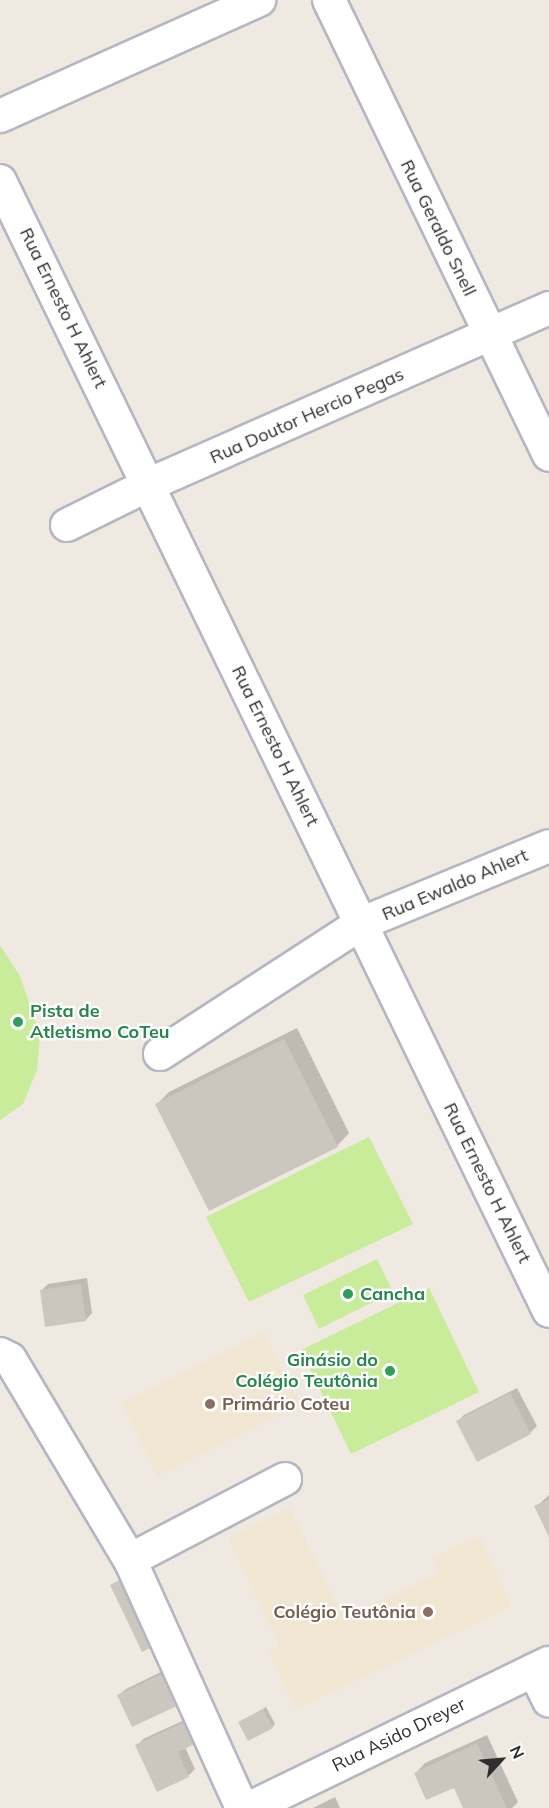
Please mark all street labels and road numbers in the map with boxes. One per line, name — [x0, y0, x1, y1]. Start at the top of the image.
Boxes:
street label: Rua Geraldo Snell — [396, 156, 480, 300]
street label: Rua Ernesto H Ahlert — [15, 224, 111, 392]
street label: Rua Doutor Hercio Pegas — [207, 363, 407, 469]
street label: Rua Ernesto H Ahlert — [227, 662, 323, 830]
street label: Rua Ewaldo Ahlert — [379, 845, 531, 925]
street label: Rua Ernesto H Ahlert — [439, 1099, 535, 1267]
street label: Rua Asido Dreyer — [329, 1693, 469, 1777]

